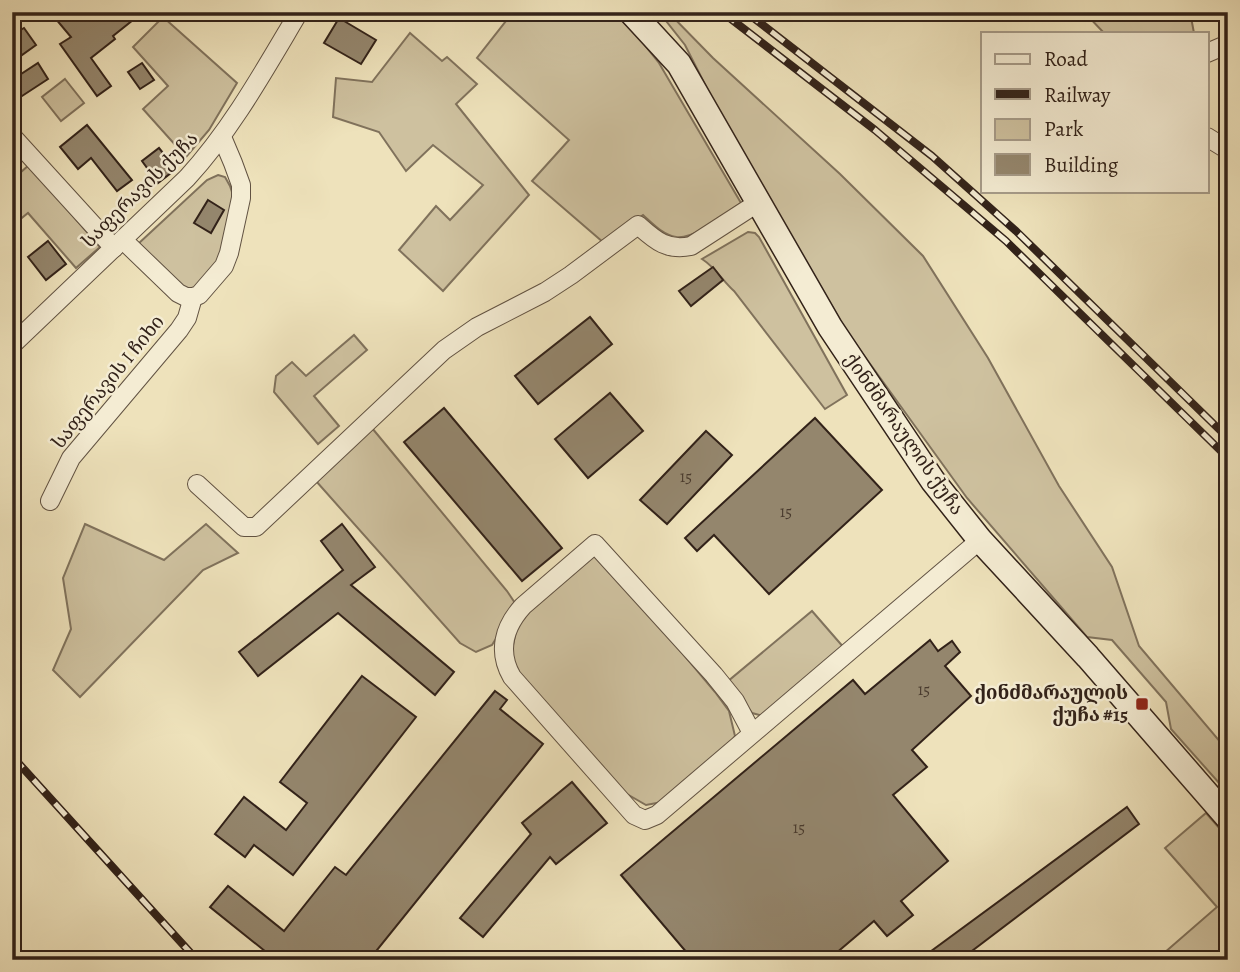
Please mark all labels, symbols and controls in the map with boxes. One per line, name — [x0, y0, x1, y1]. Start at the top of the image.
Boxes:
legend — [981, 32, 1208, 192]
text: Road — [1044, 45, 1088, 73]
text: Railway — [1044, 81, 1111, 109]
text: Park — [1044, 115, 1084, 143]
street label: საფერავის ქუჩა — [76, 126, 204, 254]
text: Building — [1044, 151, 1119, 179]
street label: საფერავის I ჩიხი — [46, 310, 170, 454]
street label: ქინძმარაულის ქუჩა — [838, 348, 970, 520]
house number: 15 — [680, 466, 692, 488]
house number: 15 — [780, 501, 792, 523]
house number: 15 — [918, 679, 930, 701]
place label: ქინძმარაულის ქუჩა #15 — [974, 680, 1128, 728]
marker: ქინძმარაულის ქუჩა #15 — [1134, 696, 1150, 712]
house number: 15 — [793, 817, 805, 839]

